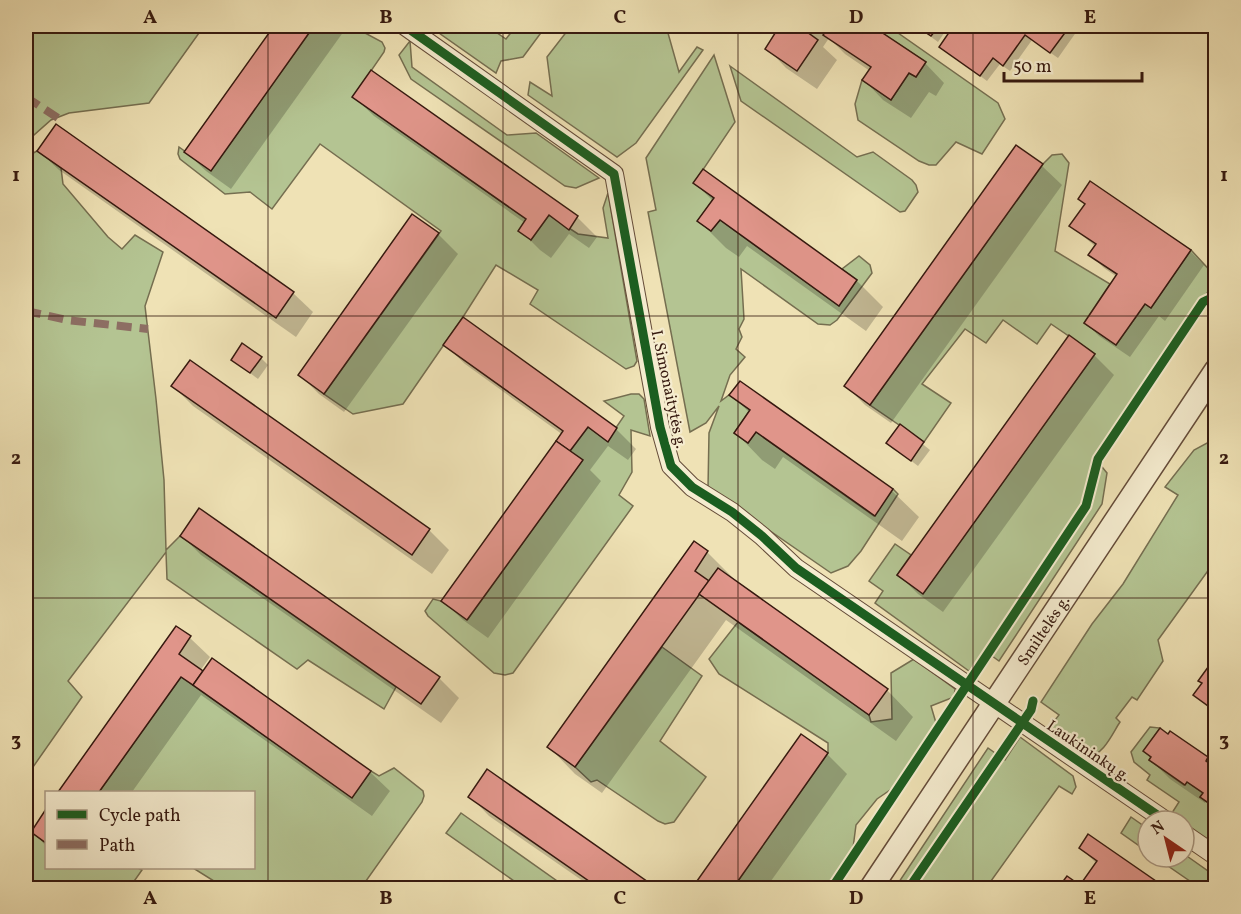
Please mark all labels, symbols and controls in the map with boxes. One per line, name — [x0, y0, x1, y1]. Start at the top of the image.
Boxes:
text: A — [143, 4, 157, 32]
text: B — [379, 4, 393, 32]
text: C — [614, 4, 627, 32]
text: D — [849, 4, 863, 32]
text: E — [1084, 4, 1096, 32]
scale bar — [1004, 45, 1142, 83]
text: 50 m — [1013, 55, 1052, 80]
text: 1 — [12, 162, 20, 190]
text: 1 — [1220, 162, 1228, 190]
street label: I. Simonaitytės g. — [645, 328, 691, 451]
text: 2 — [11, 445, 21, 473]
text: 2 — [1219, 445, 1229, 473]
street label: Smiltelės g. — [1013, 592, 1076, 671]
street label: Laukininkų g. — [1042, 716, 1134, 788]
text: 3 — [11, 727, 21, 755]
text: 3 — [1219, 727, 1229, 755]
legend — [45, 791, 255, 869]
text: Cycle path — [99, 804, 181, 829]
north arrow — [1136, 809, 1196, 869]
text: N — [1147, 816, 1170, 841]
text: Path — [99, 834, 135, 859]
text: A — [143, 885, 157, 913]
text: B — [379, 885, 393, 913]
text: C — [614, 885, 627, 913]
text: D — [849, 885, 863, 913]
text: E — [1084, 885, 1096, 913]

